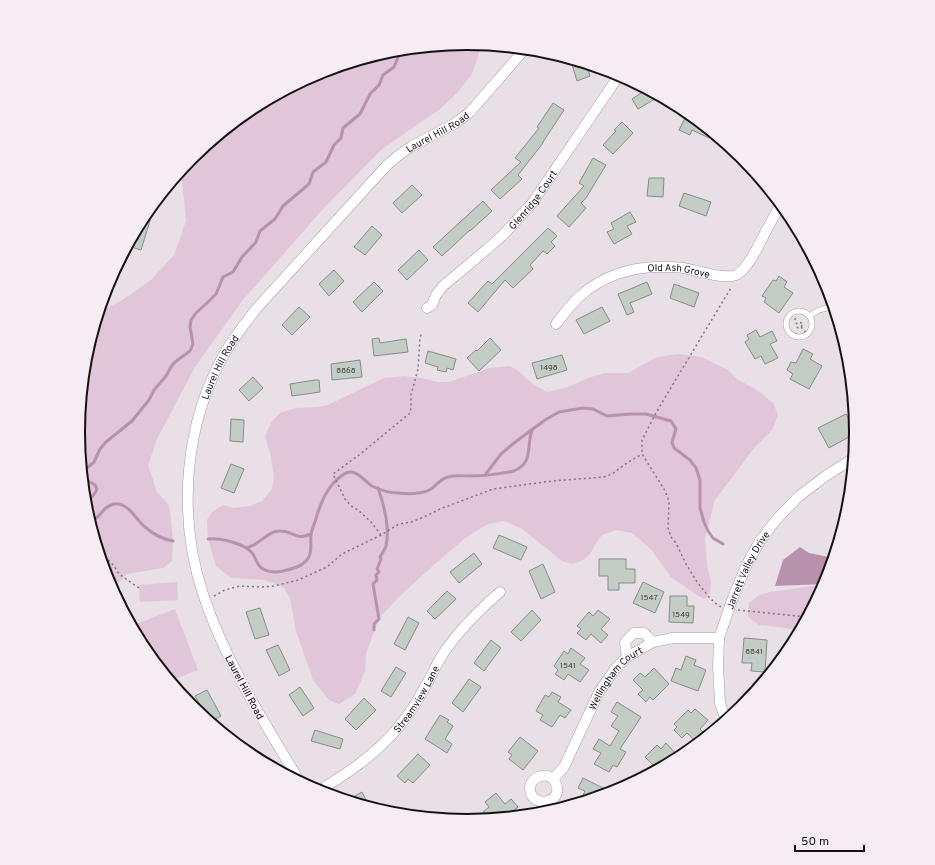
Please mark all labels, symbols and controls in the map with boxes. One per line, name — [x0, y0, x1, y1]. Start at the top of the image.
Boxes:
street label: Laurel Hill Road — [404, 110, 472, 156]
street label: Glenridge Court — [506, 168, 561, 233]
street label: Old Ash Grove — [647, 262, 711, 282]
street label: Laurel Hill Road — [199, 333, 243, 402]
house number: 1498 — [540, 363, 558, 373]
house number: 8868 — [336, 366, 356, 376]
street label: Jarrett Valley Drive — [724, 529, 773, 611]
house number: 1547 — [640, 593, 658, 603]
house number: 1549 — [672, 610, 690, 620]
street label: Wellingham Court — [587, 644, 646, 712]
house number: 8841 — [745, 647, 763, 657]
street label: Laurel Hill Road — [221, 653, 266, 722]
house number: 1541 — [560, 661, 576, 671]
street label: Streamview Lane — [391, 664, 443, 736]
scale bar — [795, 827, 864, 853]
text: 50 m — [801, 834, 829, 850]

